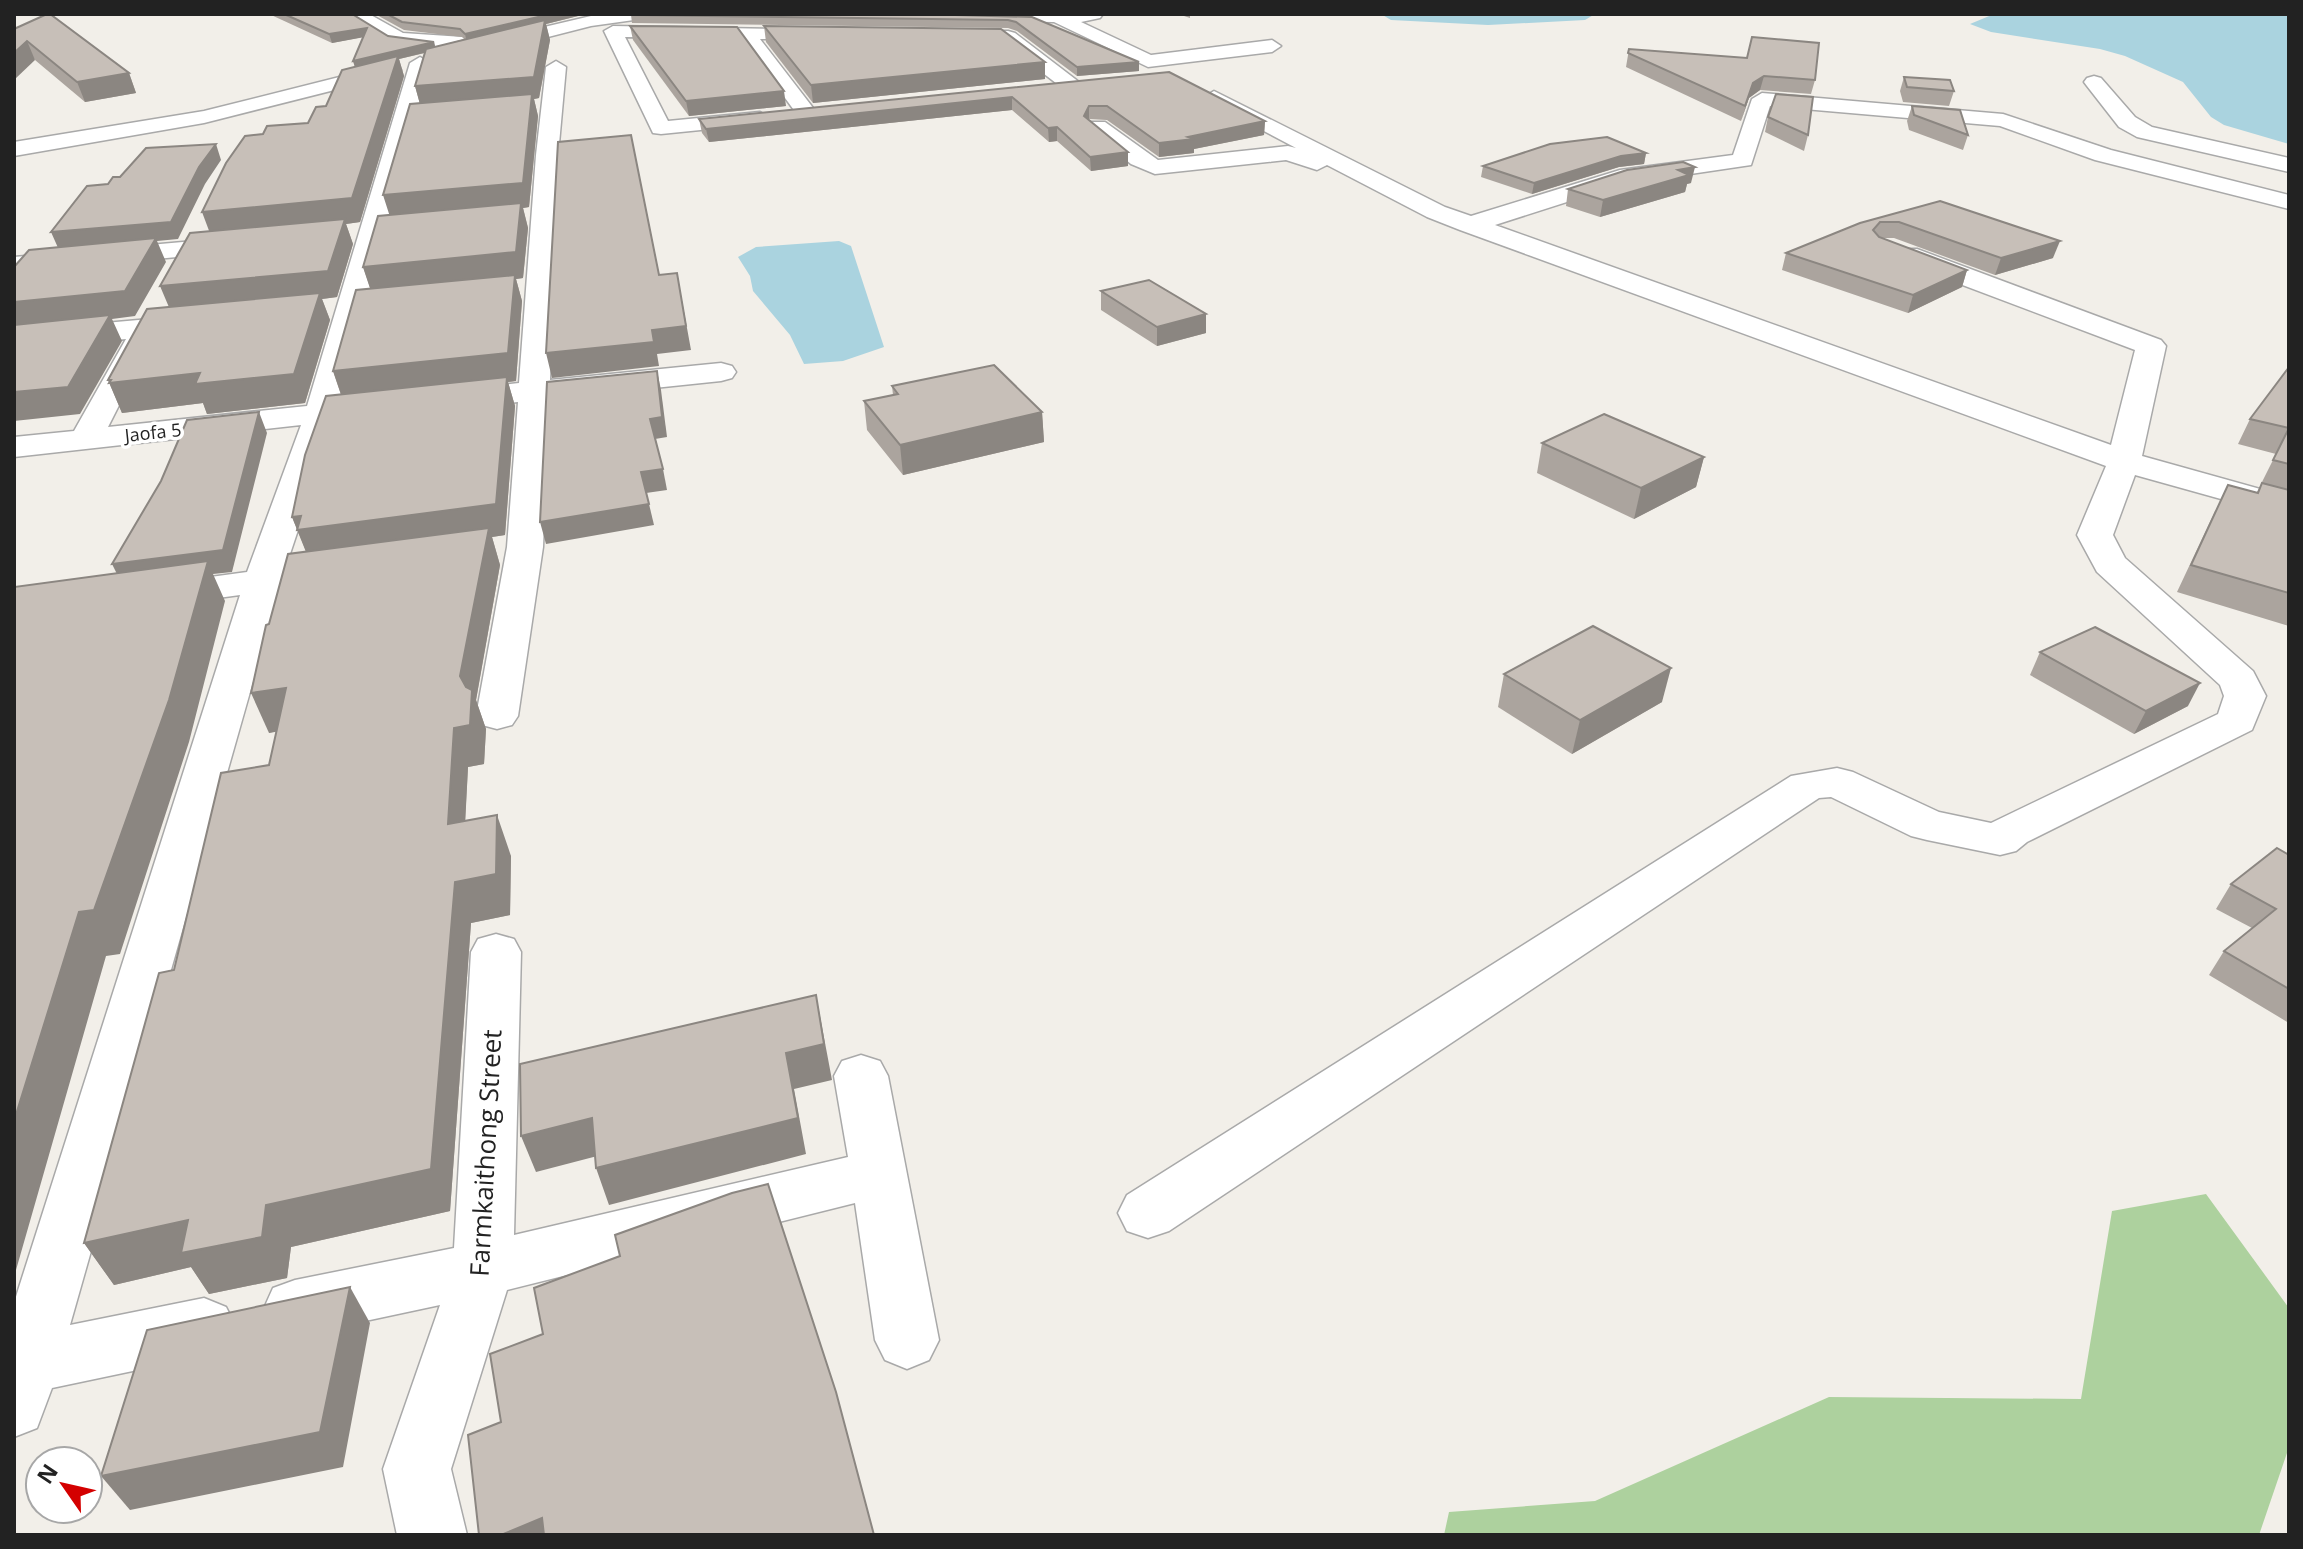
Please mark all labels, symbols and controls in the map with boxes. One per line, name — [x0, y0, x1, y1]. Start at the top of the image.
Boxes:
street label: Jaofa 5 — [122, 417, 182, 447]
street label: Farmkaithong Street — [461, 1028, 509, 1278]
north arrow — [24, 1445, 104, 1525]
text: N — [29, 1457, 64, 1489]

